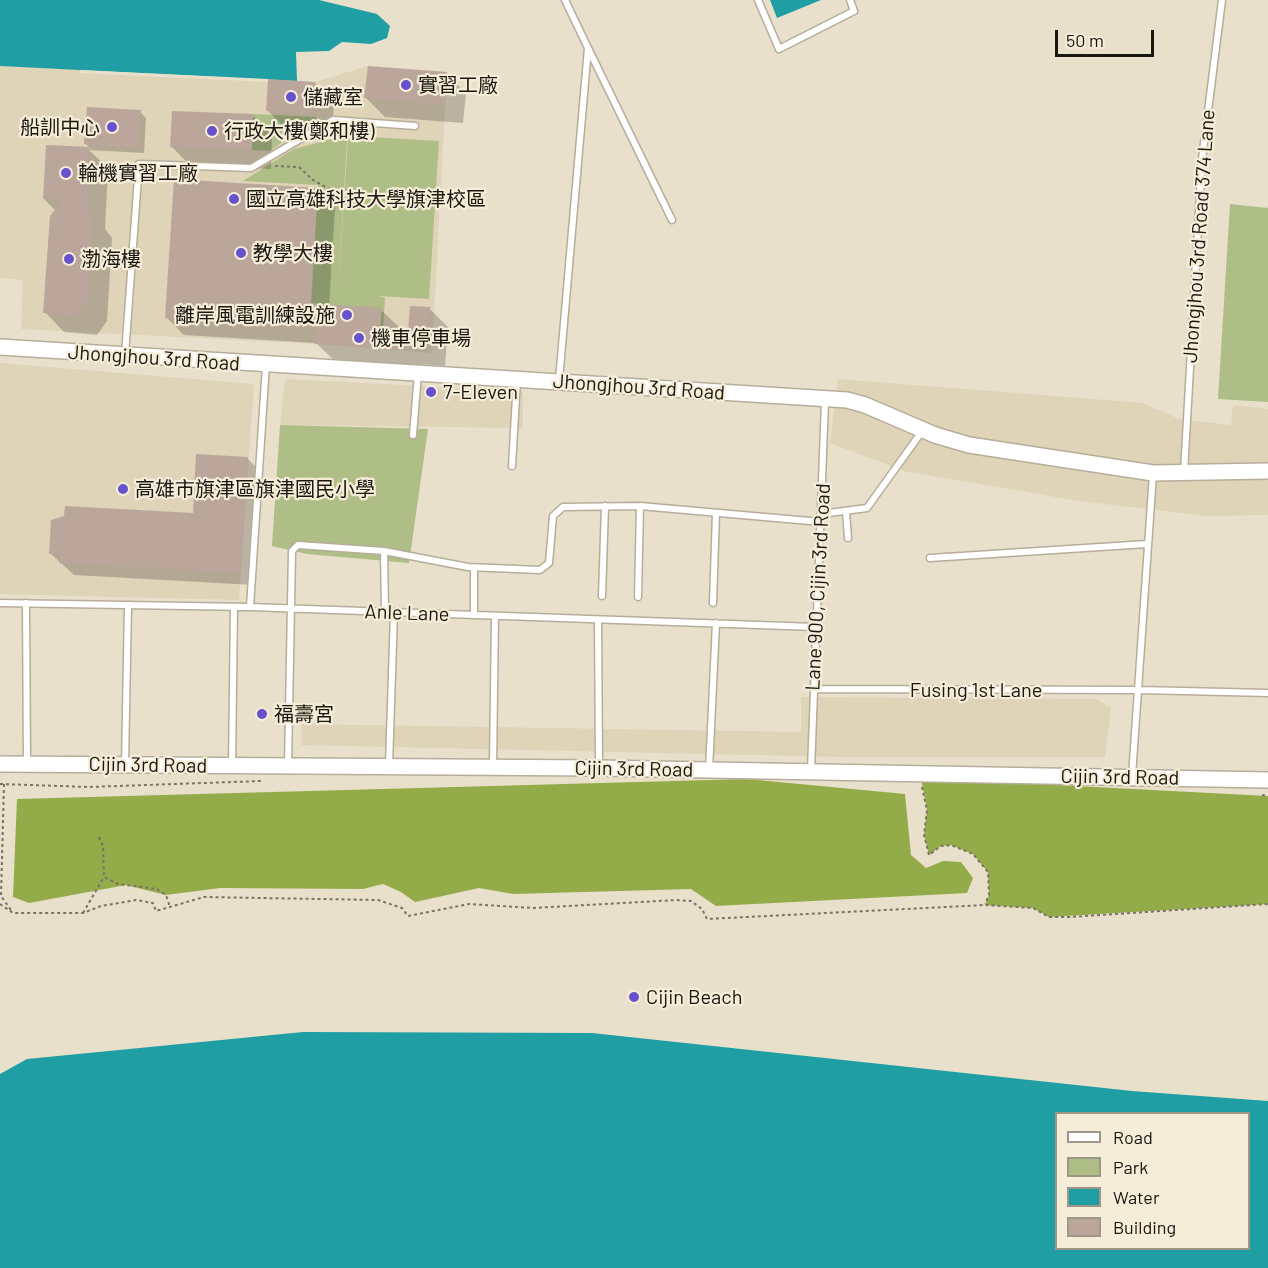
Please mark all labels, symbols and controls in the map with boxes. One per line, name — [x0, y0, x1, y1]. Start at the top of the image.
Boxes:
scale bar — [1058, 18, 1157, 56]
text: 50 m — [1066, 29, 1104, 51]
place label: 實習工廠 — [418, 73, 498, 97]
marker: 實習工廠 — [399, 78, 413, 92]
place label: 儲藏室 — [303, 85, 363, 109]
marker: 儲藏室 — [284, 90, 298, 104]
street label: Jhongjhou 3rd Road 374 Lane — [1178, 108, 1220, 364]
place label: 船訓中心 — [20, 115, 100, 139]
place label: 行政大樓(鄭和樓) — [224, 119, 374, 143]
marker: 船訓中心 — [105, 120, 119, 134]
marker: 行政大樓(鄭和樓) — [205, 124, 219, 138]
place label: 輪機實習工廠 — [78, 161, 198, 185]
marker: 輪機實習工廠 — [59, 166, 73, 180]
place label: 國立高雄科技大學旗津校區 — [246, 187, 486, 211]
marker: 國立高雄科技大學旗津校區 — [227, 192, 241, 206]
place label: 教學大樓 — [253, 241, 333, 265]
marker: 教學大樓 — [234, 246, 248, 260]
place label: 渤海樓 — [81, 247, 141, 271]
marker: 渤海樓 — [62, 252, 76, 266]
place label: 離岸風電訓練設施 — [175, 303, 335, 327]
marker: 離岸風電訓練設施 — [340, 308, 354, 322]
place label: 機車停車場 — [371, 326, 471, 350]
marker: 機車停車場 — [352, 331, 366, 345]
street label: Jhongjhou 3rd Road — [67, 340, 241, 376]
street label: Jhongjhou 3rd Road — [552, 369, 726, 405]
place label: 7-Eleven — [443, 380, 518, 404]
marker: 7-Eleven — [424, 385, 438, 399]
place label: 高雄市旗津區旗津國民小學 — [135, 477, 375, 501]
marker: 高雄市旗津區旗津國民小學 — [116, 482, 130, 496]
street label: Lane 900, Cijin 3rd Road — [801, 483, 835, 691]
street label: Anle Lane — [364, 600, 450, 626]
street label: Fusing 1st Lane — [910, 678, 1042, 702]
place label: 福壽宮 — [274, 702, 334, 726]
marker: 福壽宮 — [255, 707, 269, 721]
street label: Cijin 3rd Road — [88, 752, 208, 778]
street label: Cijin 3rd Road — [574, 756, 694, 782]
street label: Cijin 3rd Road — [1060, 764, 1180, 790]
place label: Cijin Beach — [646, 985, 743, 1009]
marker: Cijin Beach — [627, 990, 641, 1004]
legend — [1055, 1112, 1250, 1250]
text: Road — [1113, 1126, 1153, 1148]
text: Park — [1113, 1156, 1148, 1178]
text: Water — [1113, 1186, 1160, 1208]
text: Building — [1113, 1216, 1176, 1238]

